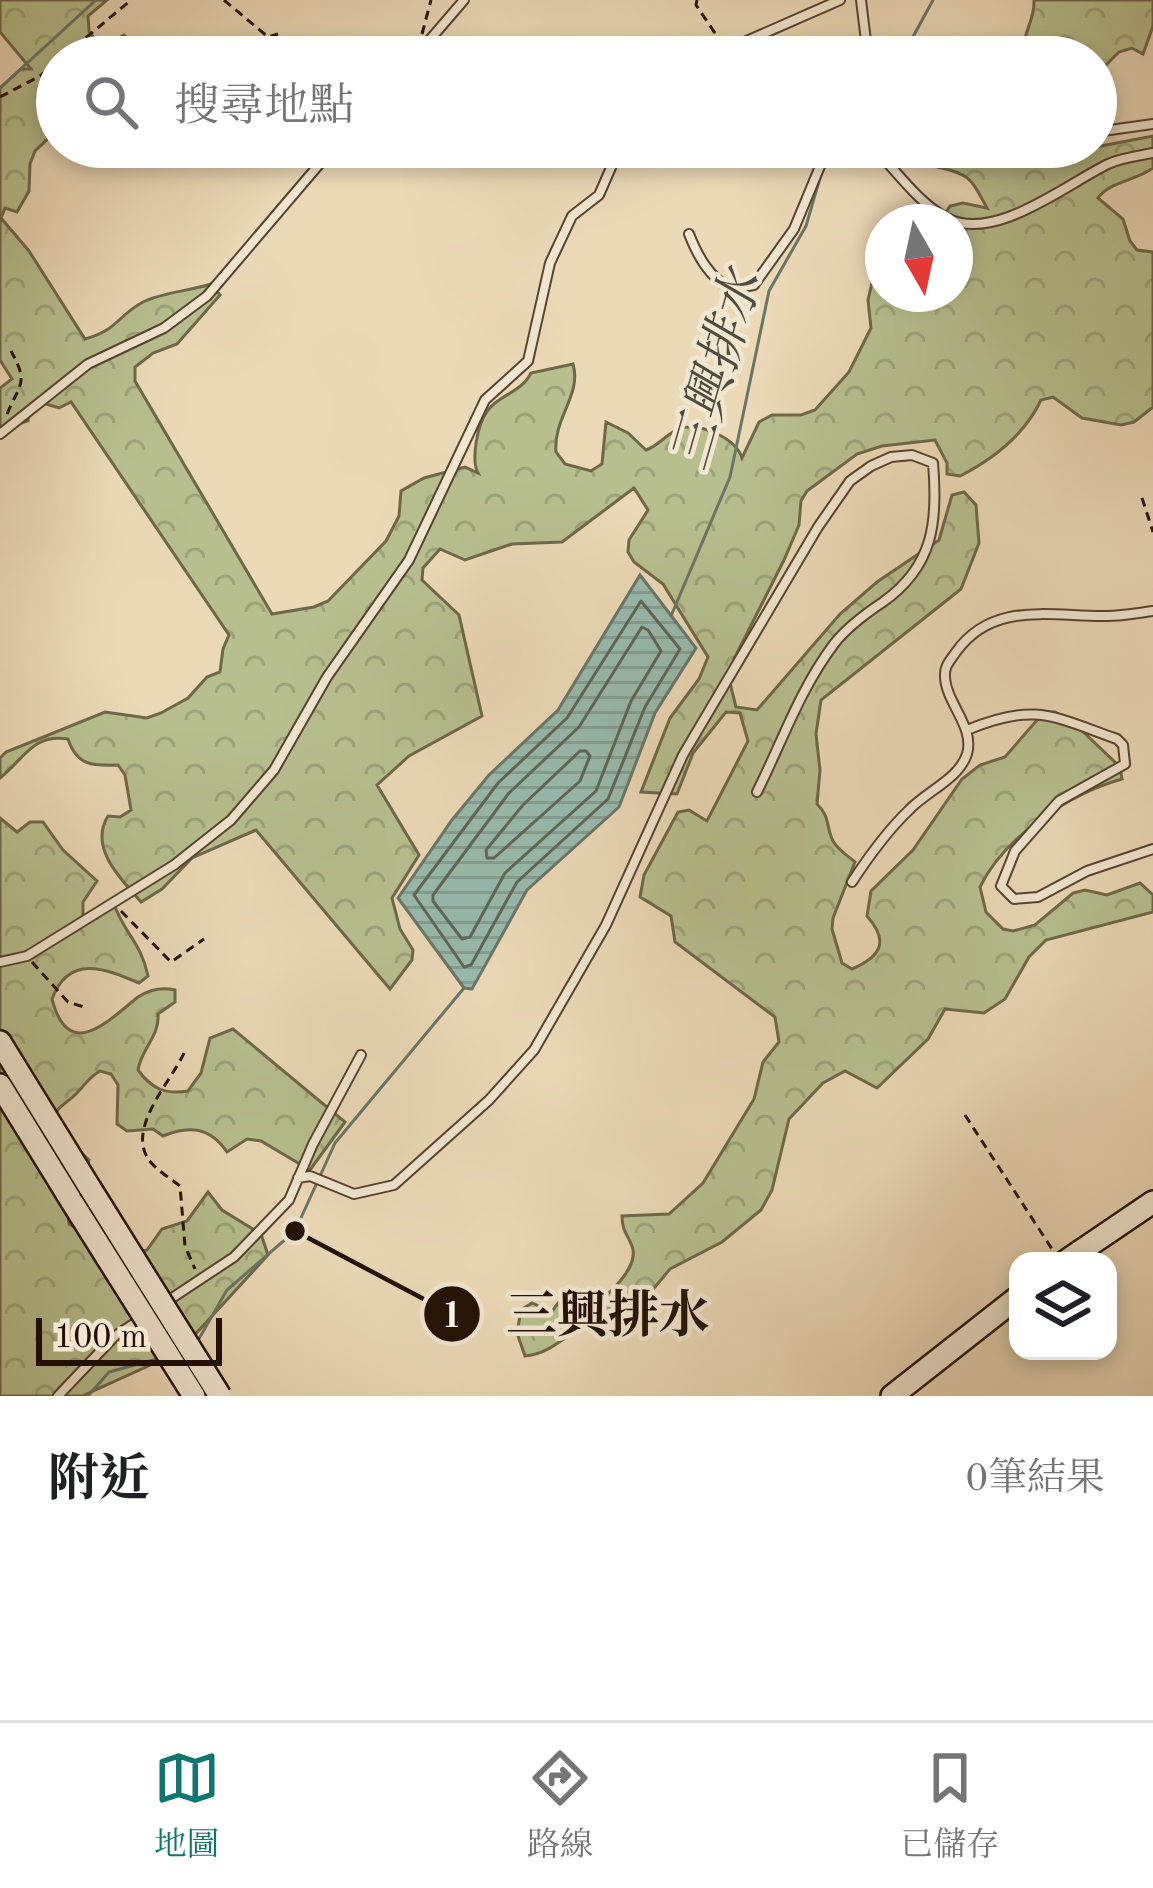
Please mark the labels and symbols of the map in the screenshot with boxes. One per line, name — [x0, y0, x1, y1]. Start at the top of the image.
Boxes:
north arrow — [865, 204, 973, 312]
water label: 三興排水 — [663, 260, 773, 476]
callout: 三興排水 — [422, 1271, 734, 1358]
text: 三興排水 — [506, 1288, 710, 1344]
text: 1 — [442, 1300, 462, 1336]
scale bar — [36, 1312, 222, 1365]

